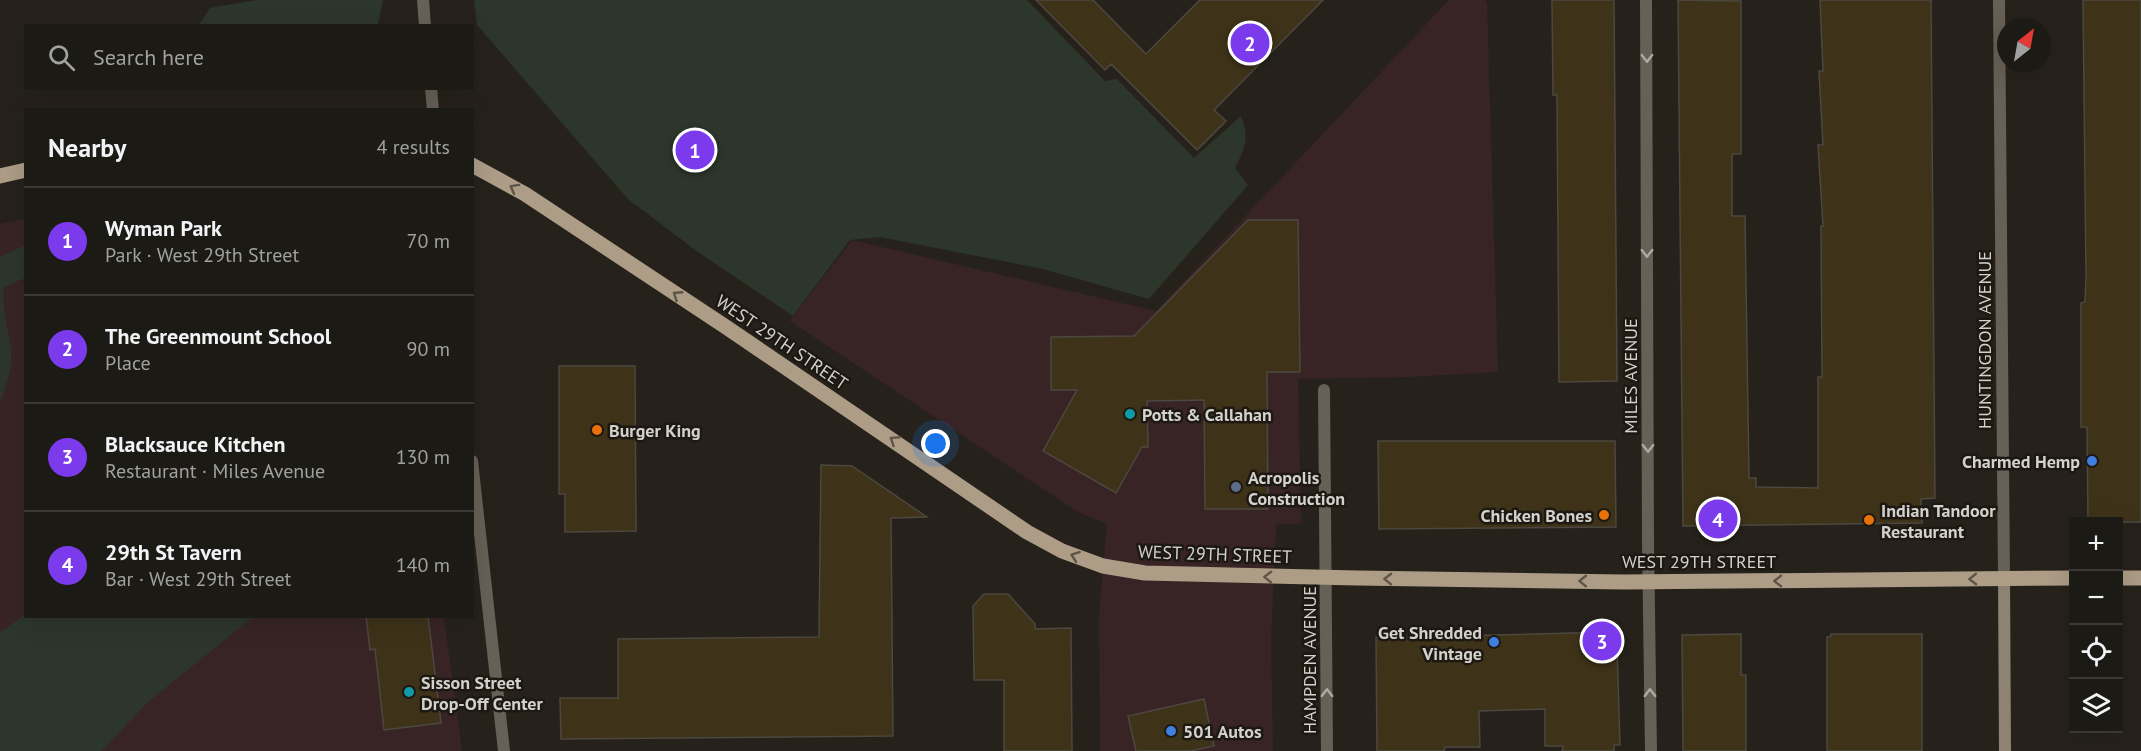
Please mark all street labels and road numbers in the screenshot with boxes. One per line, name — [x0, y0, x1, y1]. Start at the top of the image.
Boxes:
street label: HUNTINGDON AVENUE — [1973, 251, 1996, 429]
street label: WEST 29TH STREET — [712, 289, 852, 395]
street label: MILES AVENUE — [1619, 318, 1642, 434]
street label: WEST 29TH STREET — [1138, 540, 1292, 568]
street label: WEST 29TH STREET — [1622, 550, 1776, 573]
street label: HAMPDEN AVENUE — [1298, 586, 1321, 734]

